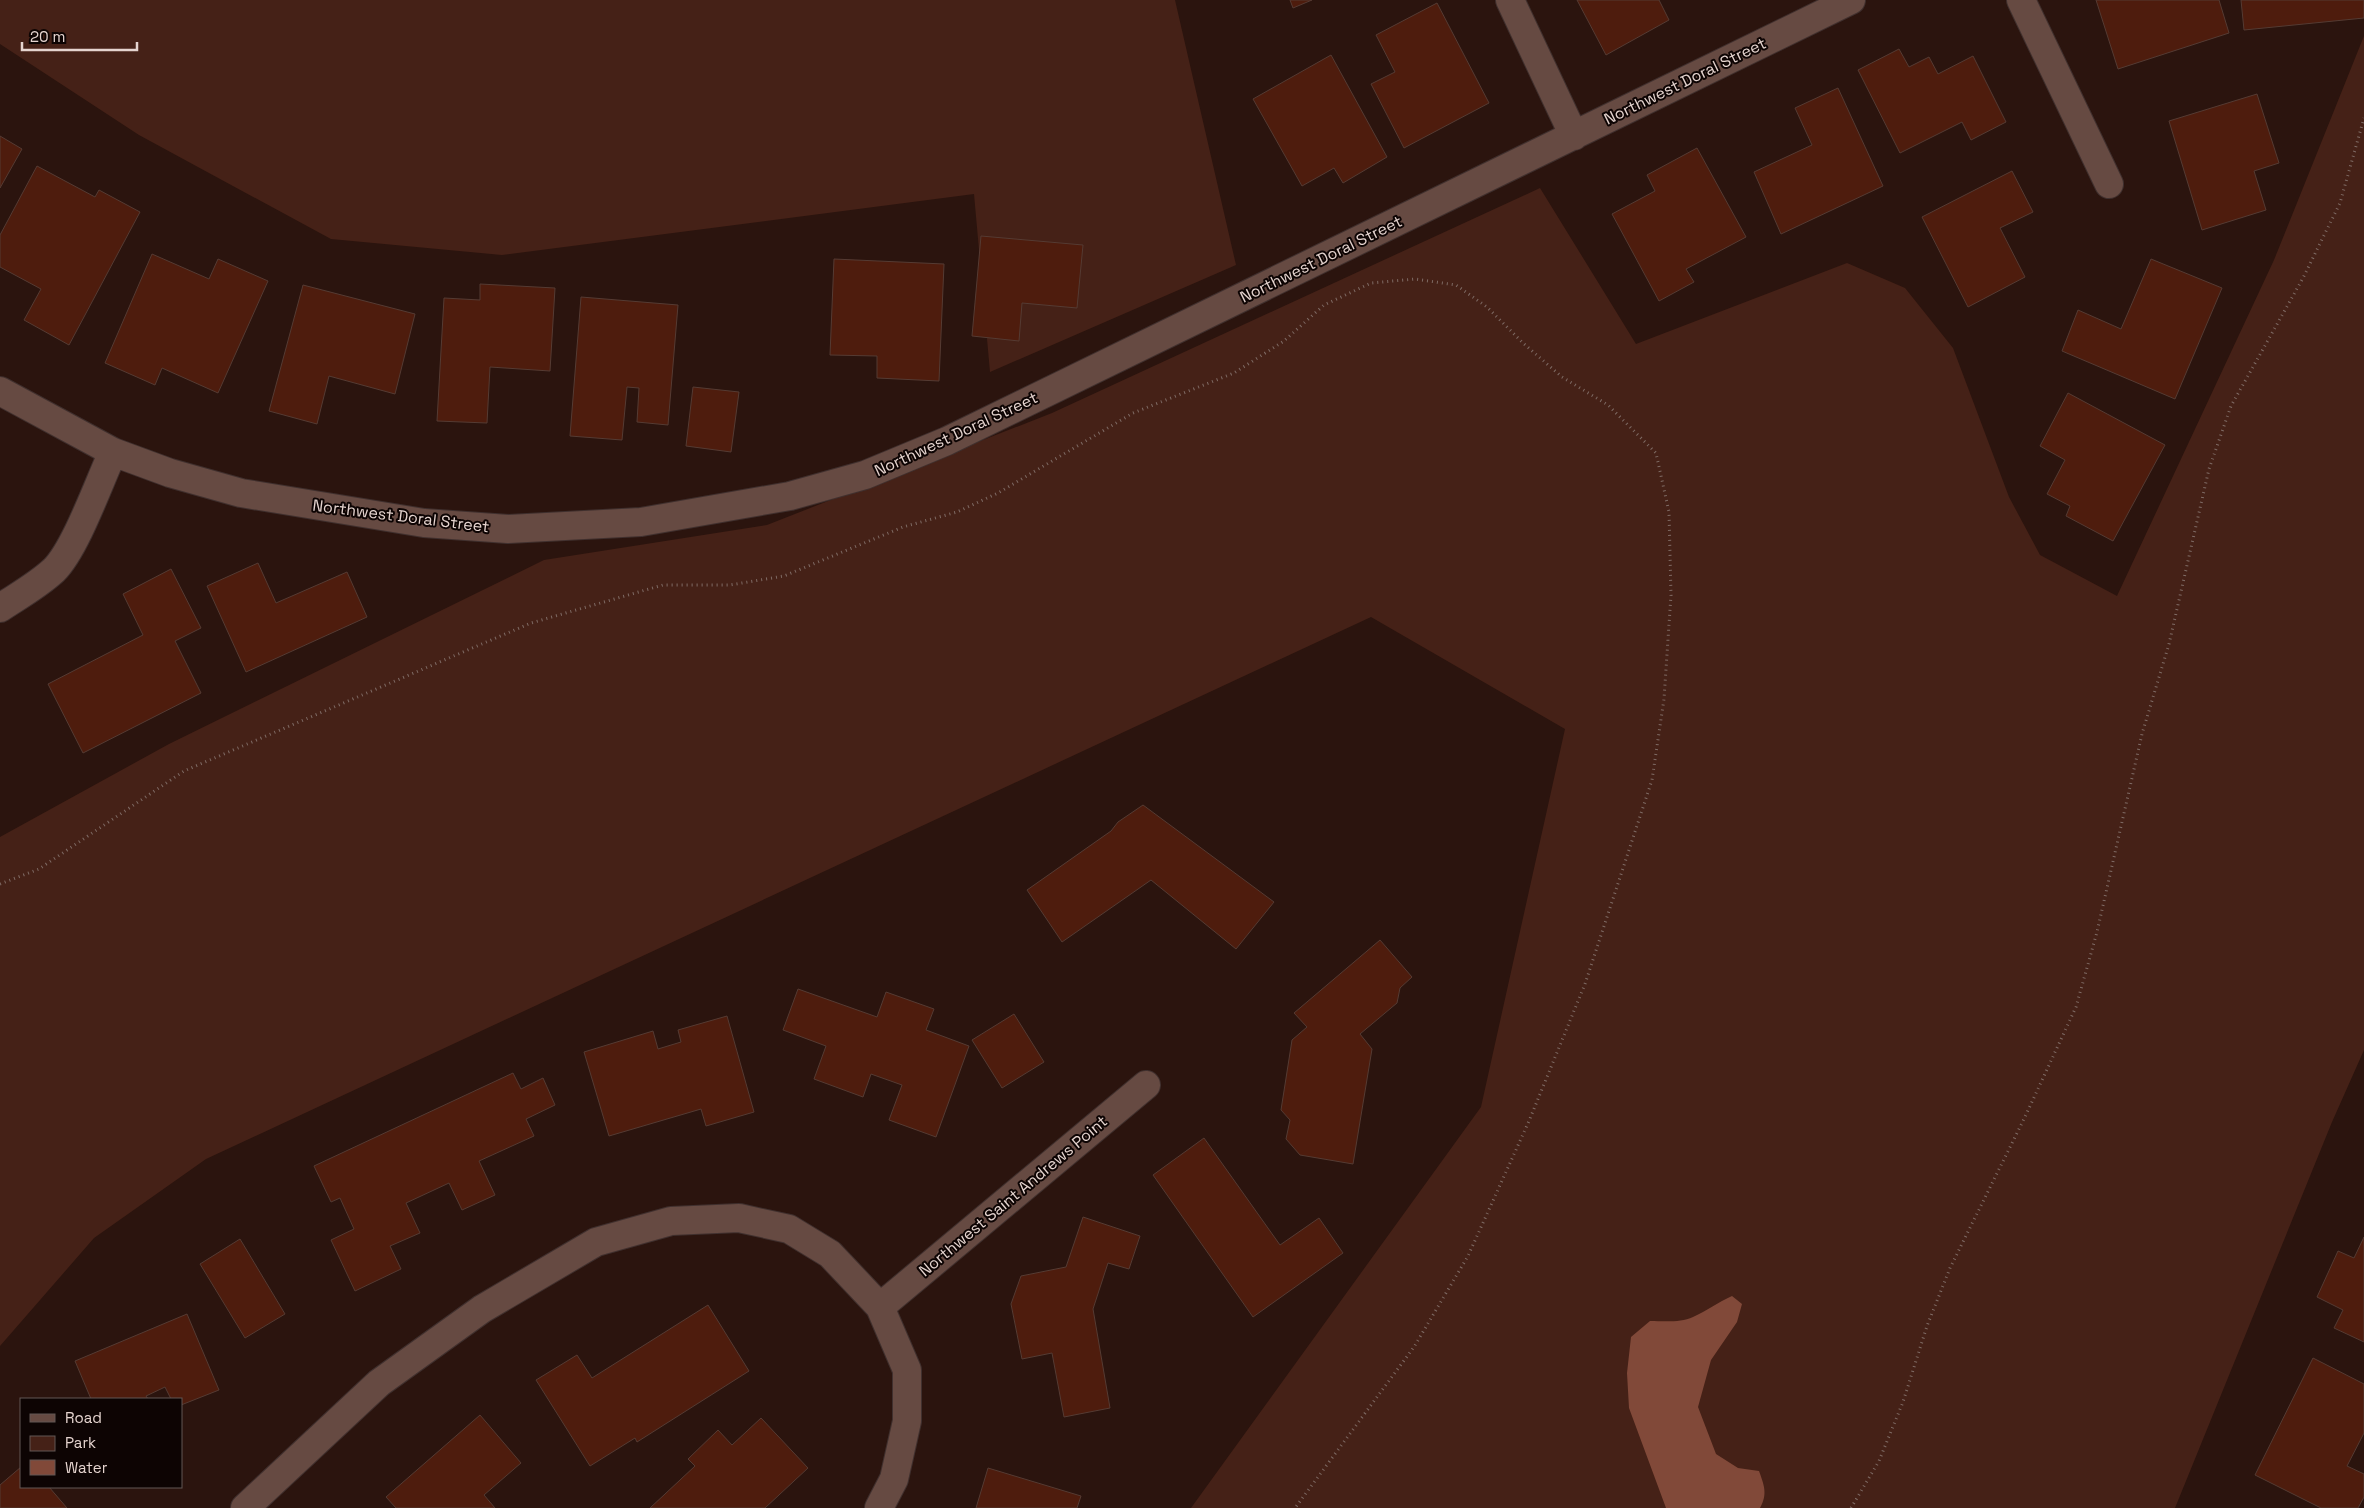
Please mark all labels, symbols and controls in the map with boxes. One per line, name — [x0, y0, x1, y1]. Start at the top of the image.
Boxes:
scale bar — [22, 20, 138, 52]
text: 20 m — [30, 27, 65, 46]
street label: Northwest Doral Street — [1600, 33, 1770, 129]
street label: Northwest Doral Street — [1236, 211, 1406, 307]
street label: Northwest Doral Street — [871, 387, 1041, 481]
street label: Northwest Doral Street — [311, 495, 491, 537]
street label: Northwest Saint Andrews Point — [914, 1111, 1112, 1281]
legend — [20, 1398, 182, 1488]
text: Road — [65, 1408, 102, 1427]
text: Park — [65, 1433, 96, 1452]
text: Water — [65, 1458, 108, 1477]

